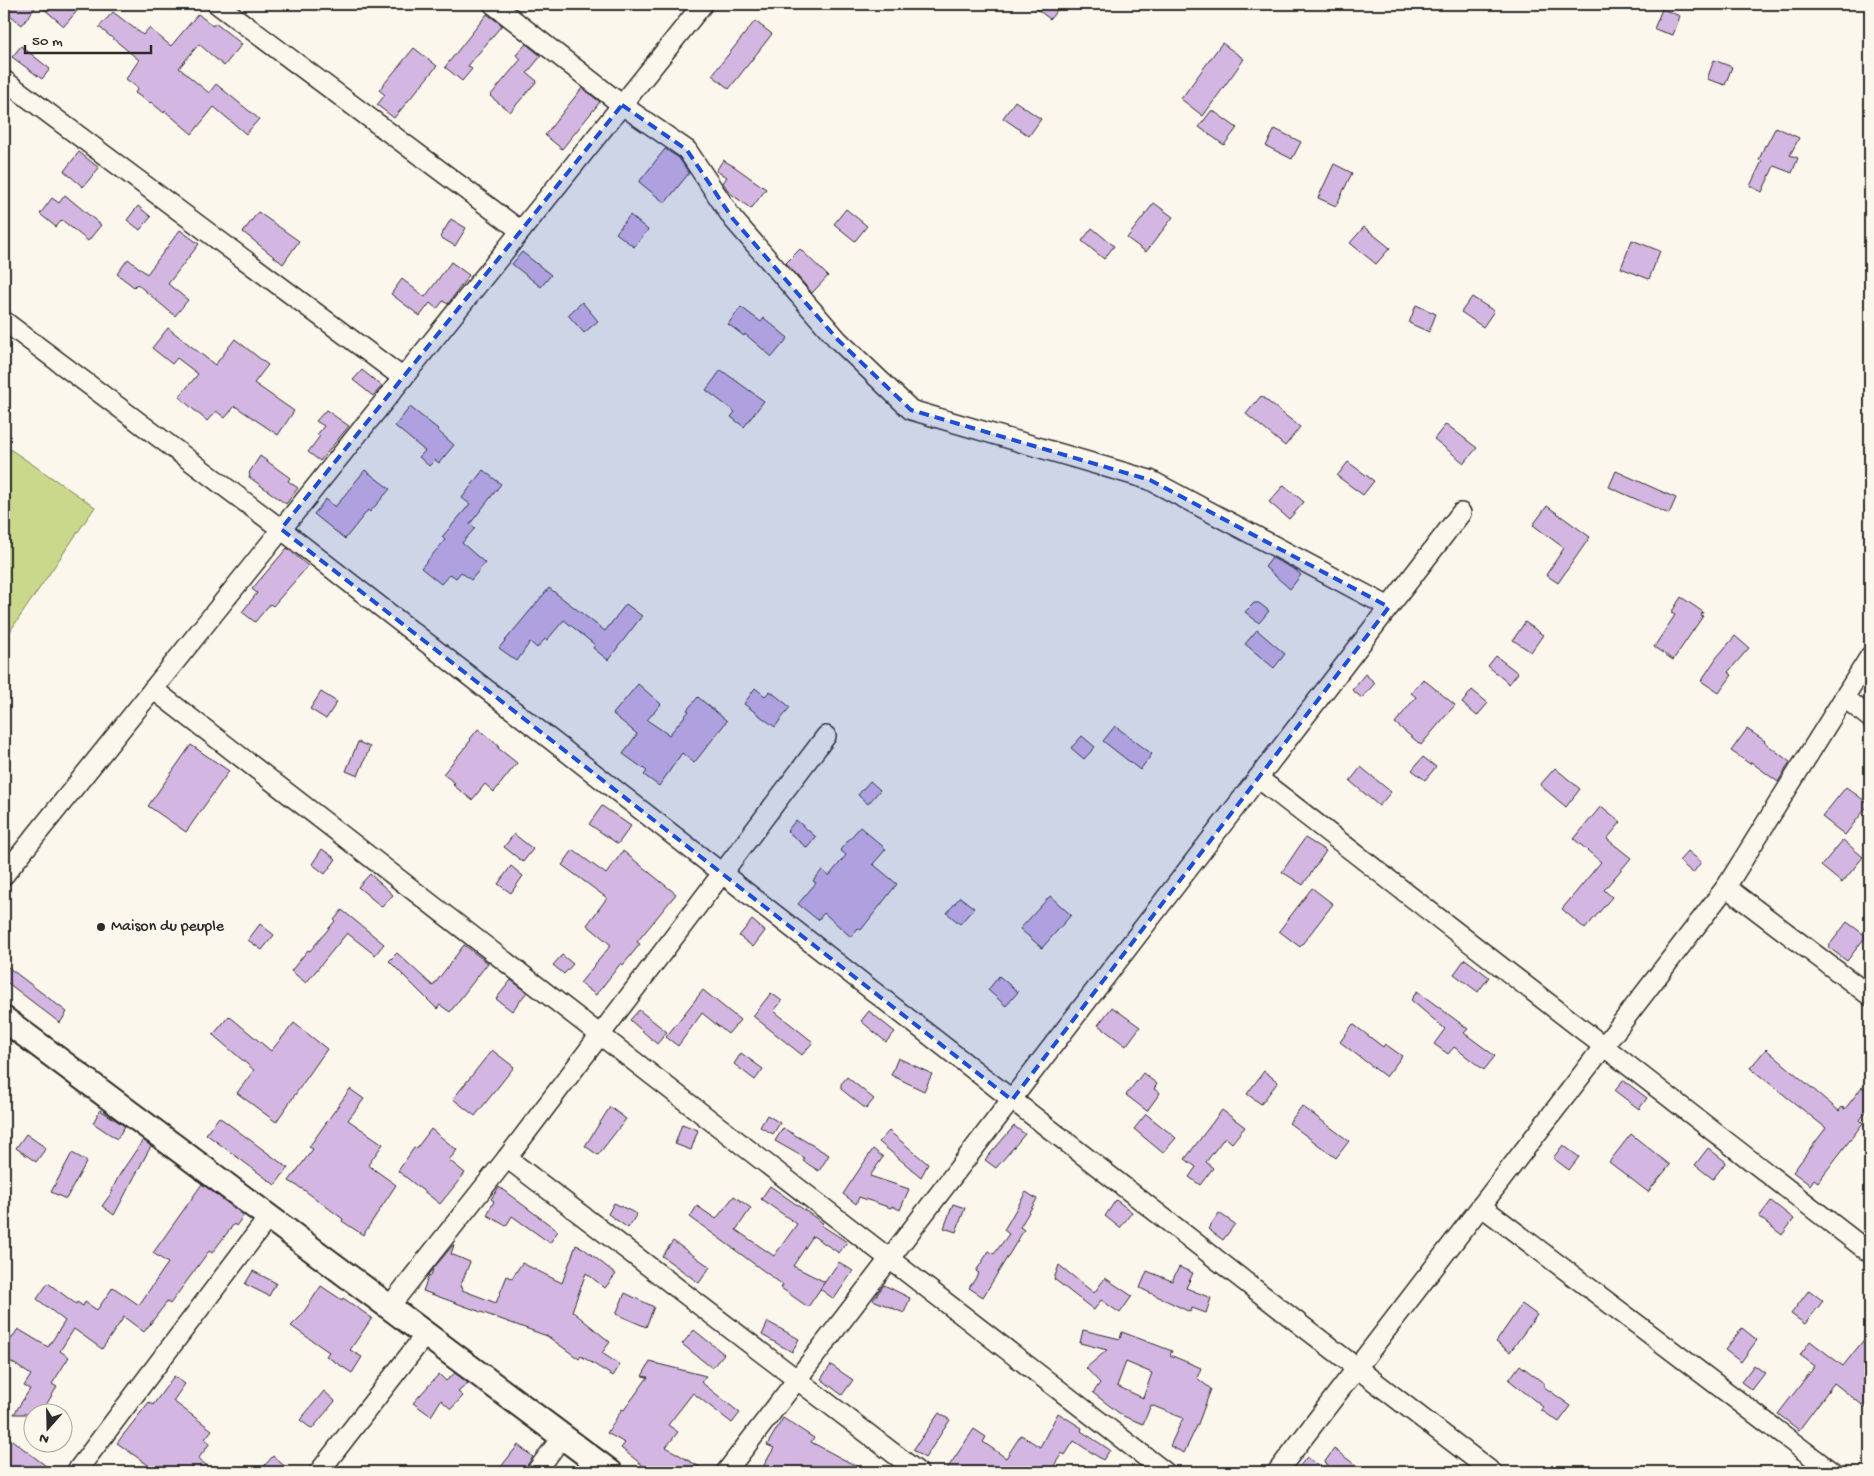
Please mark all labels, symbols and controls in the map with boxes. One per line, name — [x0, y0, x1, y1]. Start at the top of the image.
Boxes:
scale bar — [25, 22, 151, 54]
text: 50 m — [32, 33, 63, 51]
place label: Maison du peuple — [111, 918, 225, 937]
marker: Maison du peuple — [95, 921, 107, 933]
north arrow — [22, 1404, 72, 1454]
text: N — [37, 1428, 52, 1447]

